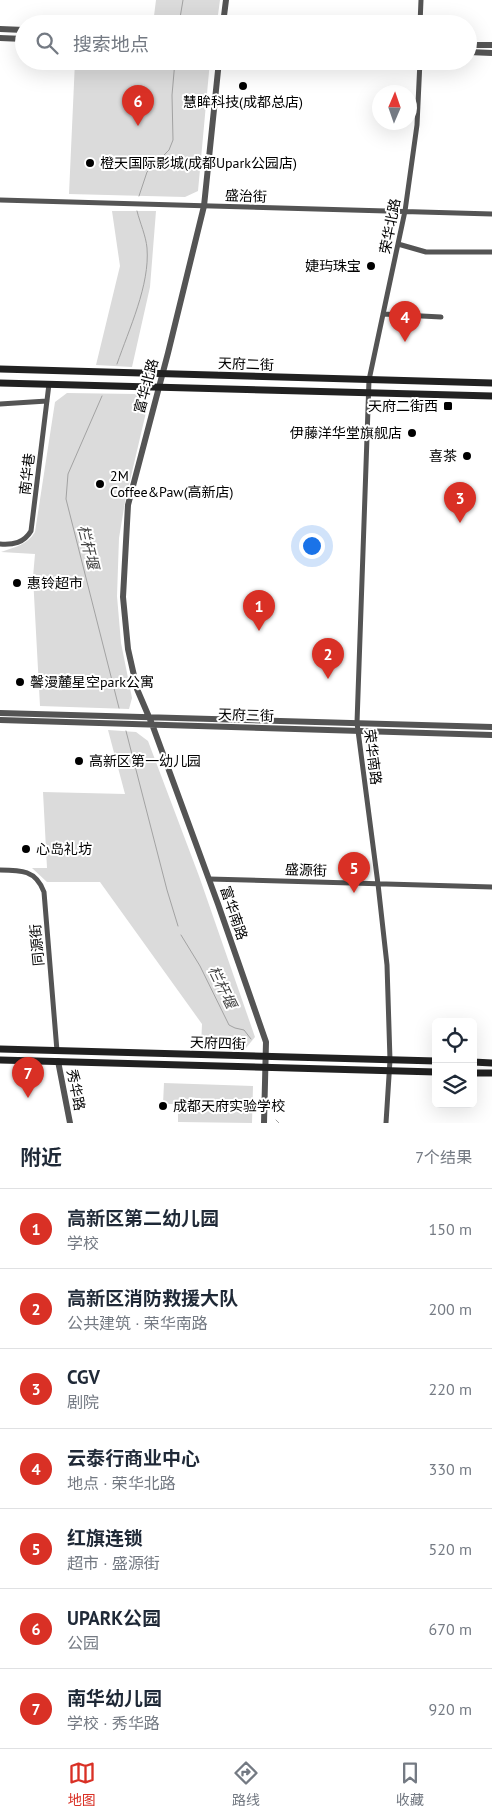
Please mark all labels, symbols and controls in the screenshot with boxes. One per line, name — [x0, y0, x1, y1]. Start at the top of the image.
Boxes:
search box — [15, 15, 477, 70]
icon: search — [33, 29, 61, 57]
text: 搜索地点 — [73, 32, 149, 56]
marker: 慧眸科技(成都总店) — [237, 80, 249, 92]
pin: 6 — [122, 85, 154, 126]
north arrow — [372, 85, 417, 130]
place label: 慧眸科技(成都总店) — [183, 93, 303, 111]
place label: 橙天国际影城(成都Upark公园店) — [100, 154, 297, 172]
marker: 橙天国际影城(成都Upark公园店) — [84, 157, 96, 169]
street label: 盛治街 — [225, 186, 267, 206]
street label: 荣华北路 — [376, 197, 404, 255]
place label: 婕玙珠宝 — [305, 257, 361, 275]
marker: 婕玙珠宝 — [365, 260, 377, 272]
pin: 4 — [389, 301, 421, 342]
street label: 天府二街 — [218, 354, 274, 374]
street label: 富华北路 — [130, 357, 162, 415]
place label: 天府二街西 — [368, 397, 438, 415]
marker: 天府二街西 — [442, 400, 454, 412]
place label: 伊藤洋华堂旗舰店 — [290, 424, 402, 442]
marker: 伊藤洋华堂旗舰店 — [406, 427, 418, 439]
place label: 喜茶 — [429, 447, 457, 465]
marker: 喜茶 — [461, 450, 473, 462]
street label: 南华巷 — [16, 452, 38, 496]
place label: 2M Coffee&Paw(高新店) — [110, 467, 234, 501]
marker: 2M Coffee&Paw(高新店) — [94, 478, 106, 490]
pin: 3 — [444, 482, 476, 523]
water label: 栏杆堰 — [74, 523, 104, 574]
your location — [299, 533, 325, 559]
place label: 惠铃超市 — [27, 574, 83, 592]
marker: 惠铃超市 — [11, 577, 23, 589]
pin: 1 — [243, 590, 275, 631]
pin: 2 — [312, 638, 344, 679]
place label: 馨漫麓星空park公寓 — [30, 673, 154, 691]
marker: 馨漫麓星空park公寓 — [14, 676, 26, 688]
street label: 天府三街 — [218, 705, 274, 725]
street label: 荣华南路 — [361, 728, 385, 786]
place label: 高新区第一幼儿园 — [89, 752, 201, 770]
marker: 高新区第一幼儿园 — [73, 755, 85, 767]
place label: 心岛礼坊 — [36, 840, 92, 858]
marker: 心岛礼坊 — [20, 843, 32, 855]
pin: 5 — [338, 852, 370, 893]
street label: 盛源街 — [285, 860, 327, 880]
street label: 富华南路 — [216, 884, 252, 942]
street label: 同源街 — [26, 923, 48, 967]
water label: 栏杆堰 — [204, 962, 242, 1014]
map controls — [432, 1018, 477, 1108]
button: locate — [432, 1018, 477, 1063]
street label: 天府四街 — [190, 1033, 246, 1053]
pin: 7 — [12, 1057, 44, 1098]
button: layers — [432, 1063, 477, 1108]
street label: 秀华路 — [63, 1068, 89, 1112]
place label: 成都天府实验学校 — [173, 1097, 285, 1115]
marker: 成都天府实验学校 — [157, 1100, 169, 1112]
text: 附近 — [20, 1144, 62, 1171]
text: 7个结果 — [415, 1147, 472, 1167]
text: 高新区第二幼儿园 — [67, 1206, 219, 1230]
text: 1 — [31, 1219, 41, 1239]
text: 150 m — [429, 1219, 472, 1239]
text: 学校 — [67, 1233, 99, 1253]
text: 高新区消防救援大队 — [67, 1286, 238, 1310]
text: 2 — [31, 1299, 41, 1319]
text: 200 m — [429, 1299, 472, 1319]
text: 公共建筑 · 荣华南路 — [67, 1313, 208, 1333]
text: CGV — [67, 1365, 100, 1389]
text: 3 — [31, 1379, 41, 1399]
text: 220 m — [429, 1379, 472, 1399]
text: 剧院 — [67, 1392, 99, 1412]
text: 云泰行商业中心 — [67, 1446, 200, 1470]
text: 4 — [31, 1459, 41, 1479]
text: 330 m — [429, 1459, 472, 1479]
text: 地点 · 荣华北路 — [67, 1473, 176, 1493]
text: 红旗连锁 — [67, 1526, 143, 1550]
text: 5 — [31, 1539, 41, 1559]
text: 520 m — [429, 1539, 472, 1559]
text: 超市 · 盛源街 — [67, 1553, 160, 1573]
text: UPARK公园 — [67, 1606, 161, 1630]
text: 6 — [31, 1619, 41, 1639]
text: 670 m — [429, 1619, 472, 1639]
text: 公园 — [67, 1633, 99, 1653]
text: 南华幼儿园 — [67, 1686, 162, 1710]
text: 7 — [31, 1699, 41, 1719]
text: 920 m — [429, 1699, 472, 1719]
text: 学校 · 秀华路 — [67, 1713, 160, 1733]
tab: 地图 — [68, 1759, 96, 1809]
tab: 路线 — [232, 1759, 260, 1809]
tab: 收藏 — [396, 1759, 424, 1809]

